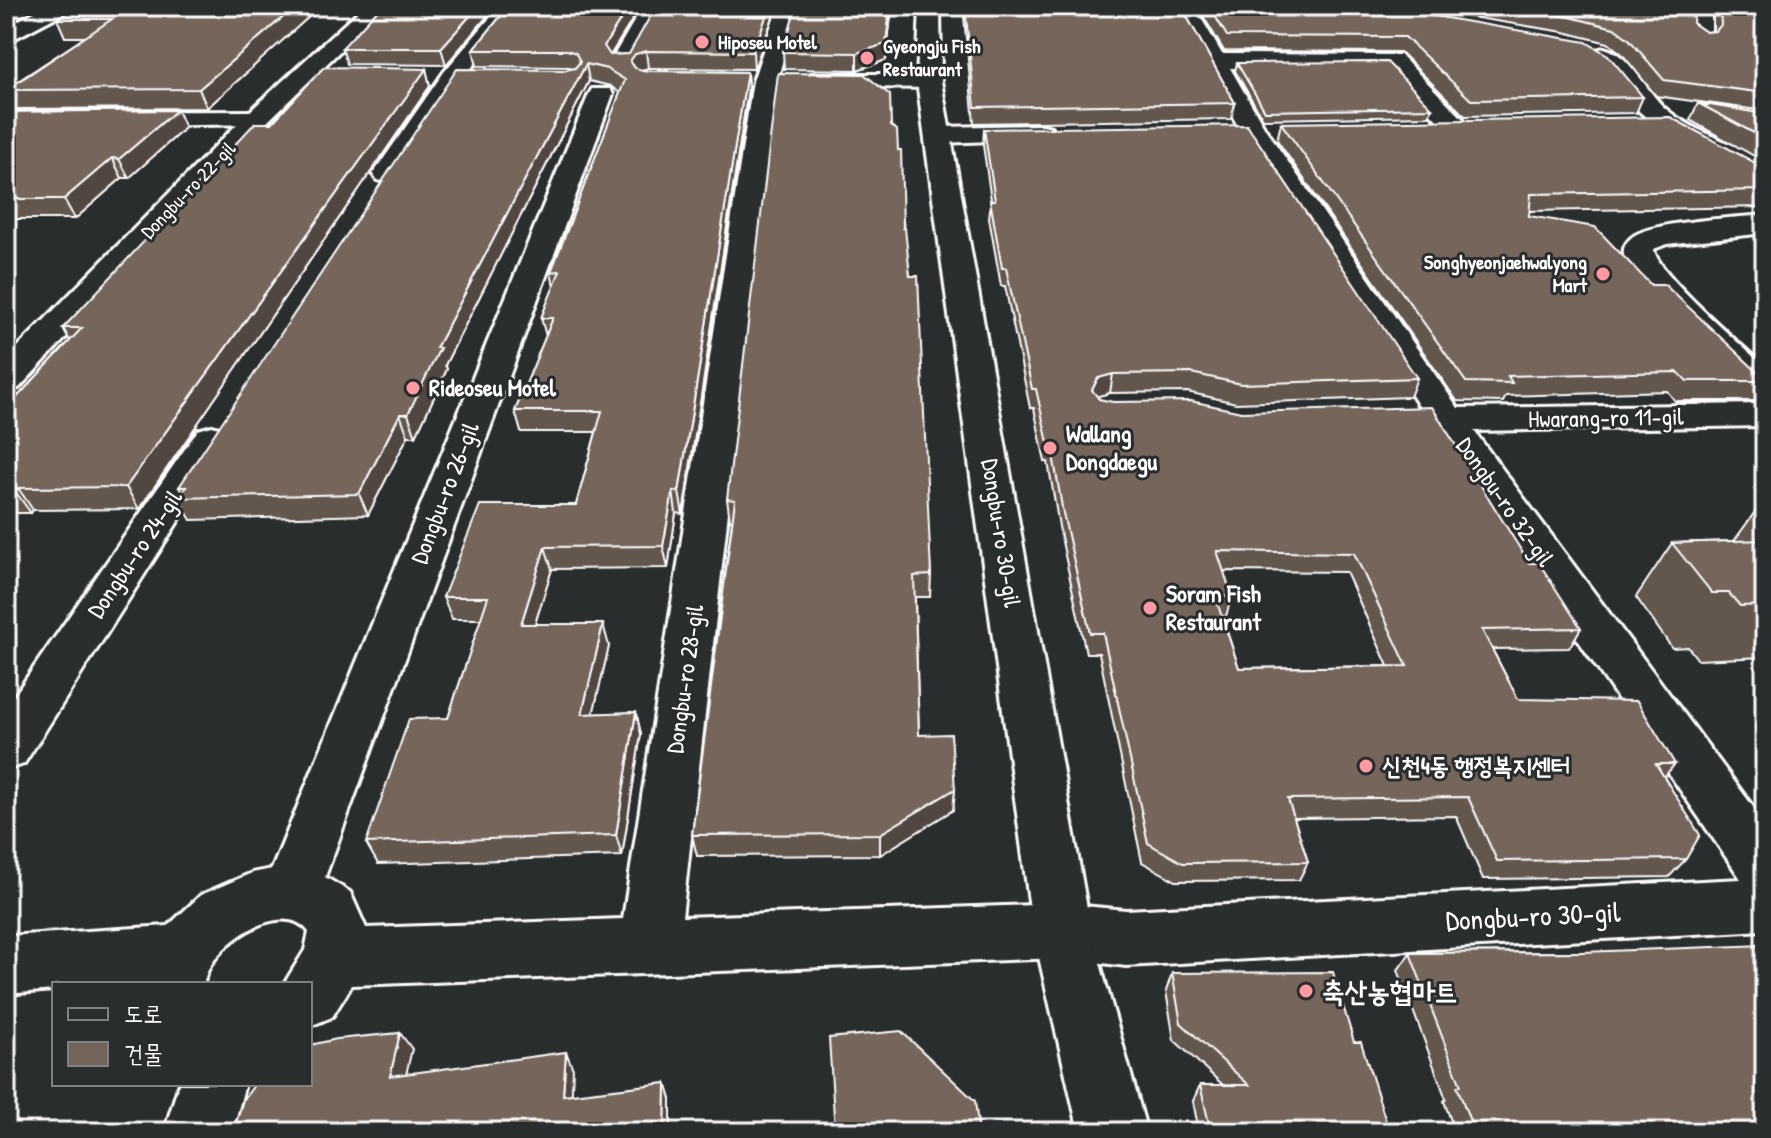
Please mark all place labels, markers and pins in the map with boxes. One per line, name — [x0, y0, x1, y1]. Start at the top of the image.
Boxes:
place label: Hiposeu Motel — [718, 28, 818, 56]
place label: Gyeongju Fish Restaurant — [883, 32, 981, 82]
marker: Hiposeu Motel — [693, 33, 711, 51]
marker: Gyeongju Fish Restaurant — [858, 49, 876, 67]
place label: Songhyeonjaehwalyong Mart — [1424, 248, 1588, 298]
marker: Songhyeonjaehwalyong Mart — [1594, 265, 1612, 283]
place label: Rideoseu Motel — [429, 371, 557, 403]
marker: Rideoseu Motel — [404, 379, 422, 397]
place label: Wallang Dongdaegu — [1066, 417, 1158, 478]
marker: Wallang Dongdaegu — [1041, 439, 1059, 457]
place label: Soram Fish Restaurant — [1166, 577, 1261, 637]
marker: Soram Fish Restaurant — [1141, 599, 1159, 617]
place label: 신천4동 행정복지센터 — [1382, 749, 1570, 781]
marker: 신천4동 행정복지센터 — [1357, 757, 1375, 775]
place label: 축산농협마트 — [1322, 972, 1457, 1010]
marker: 축산농협마트 — [1297, 982, 1315, 1000]

